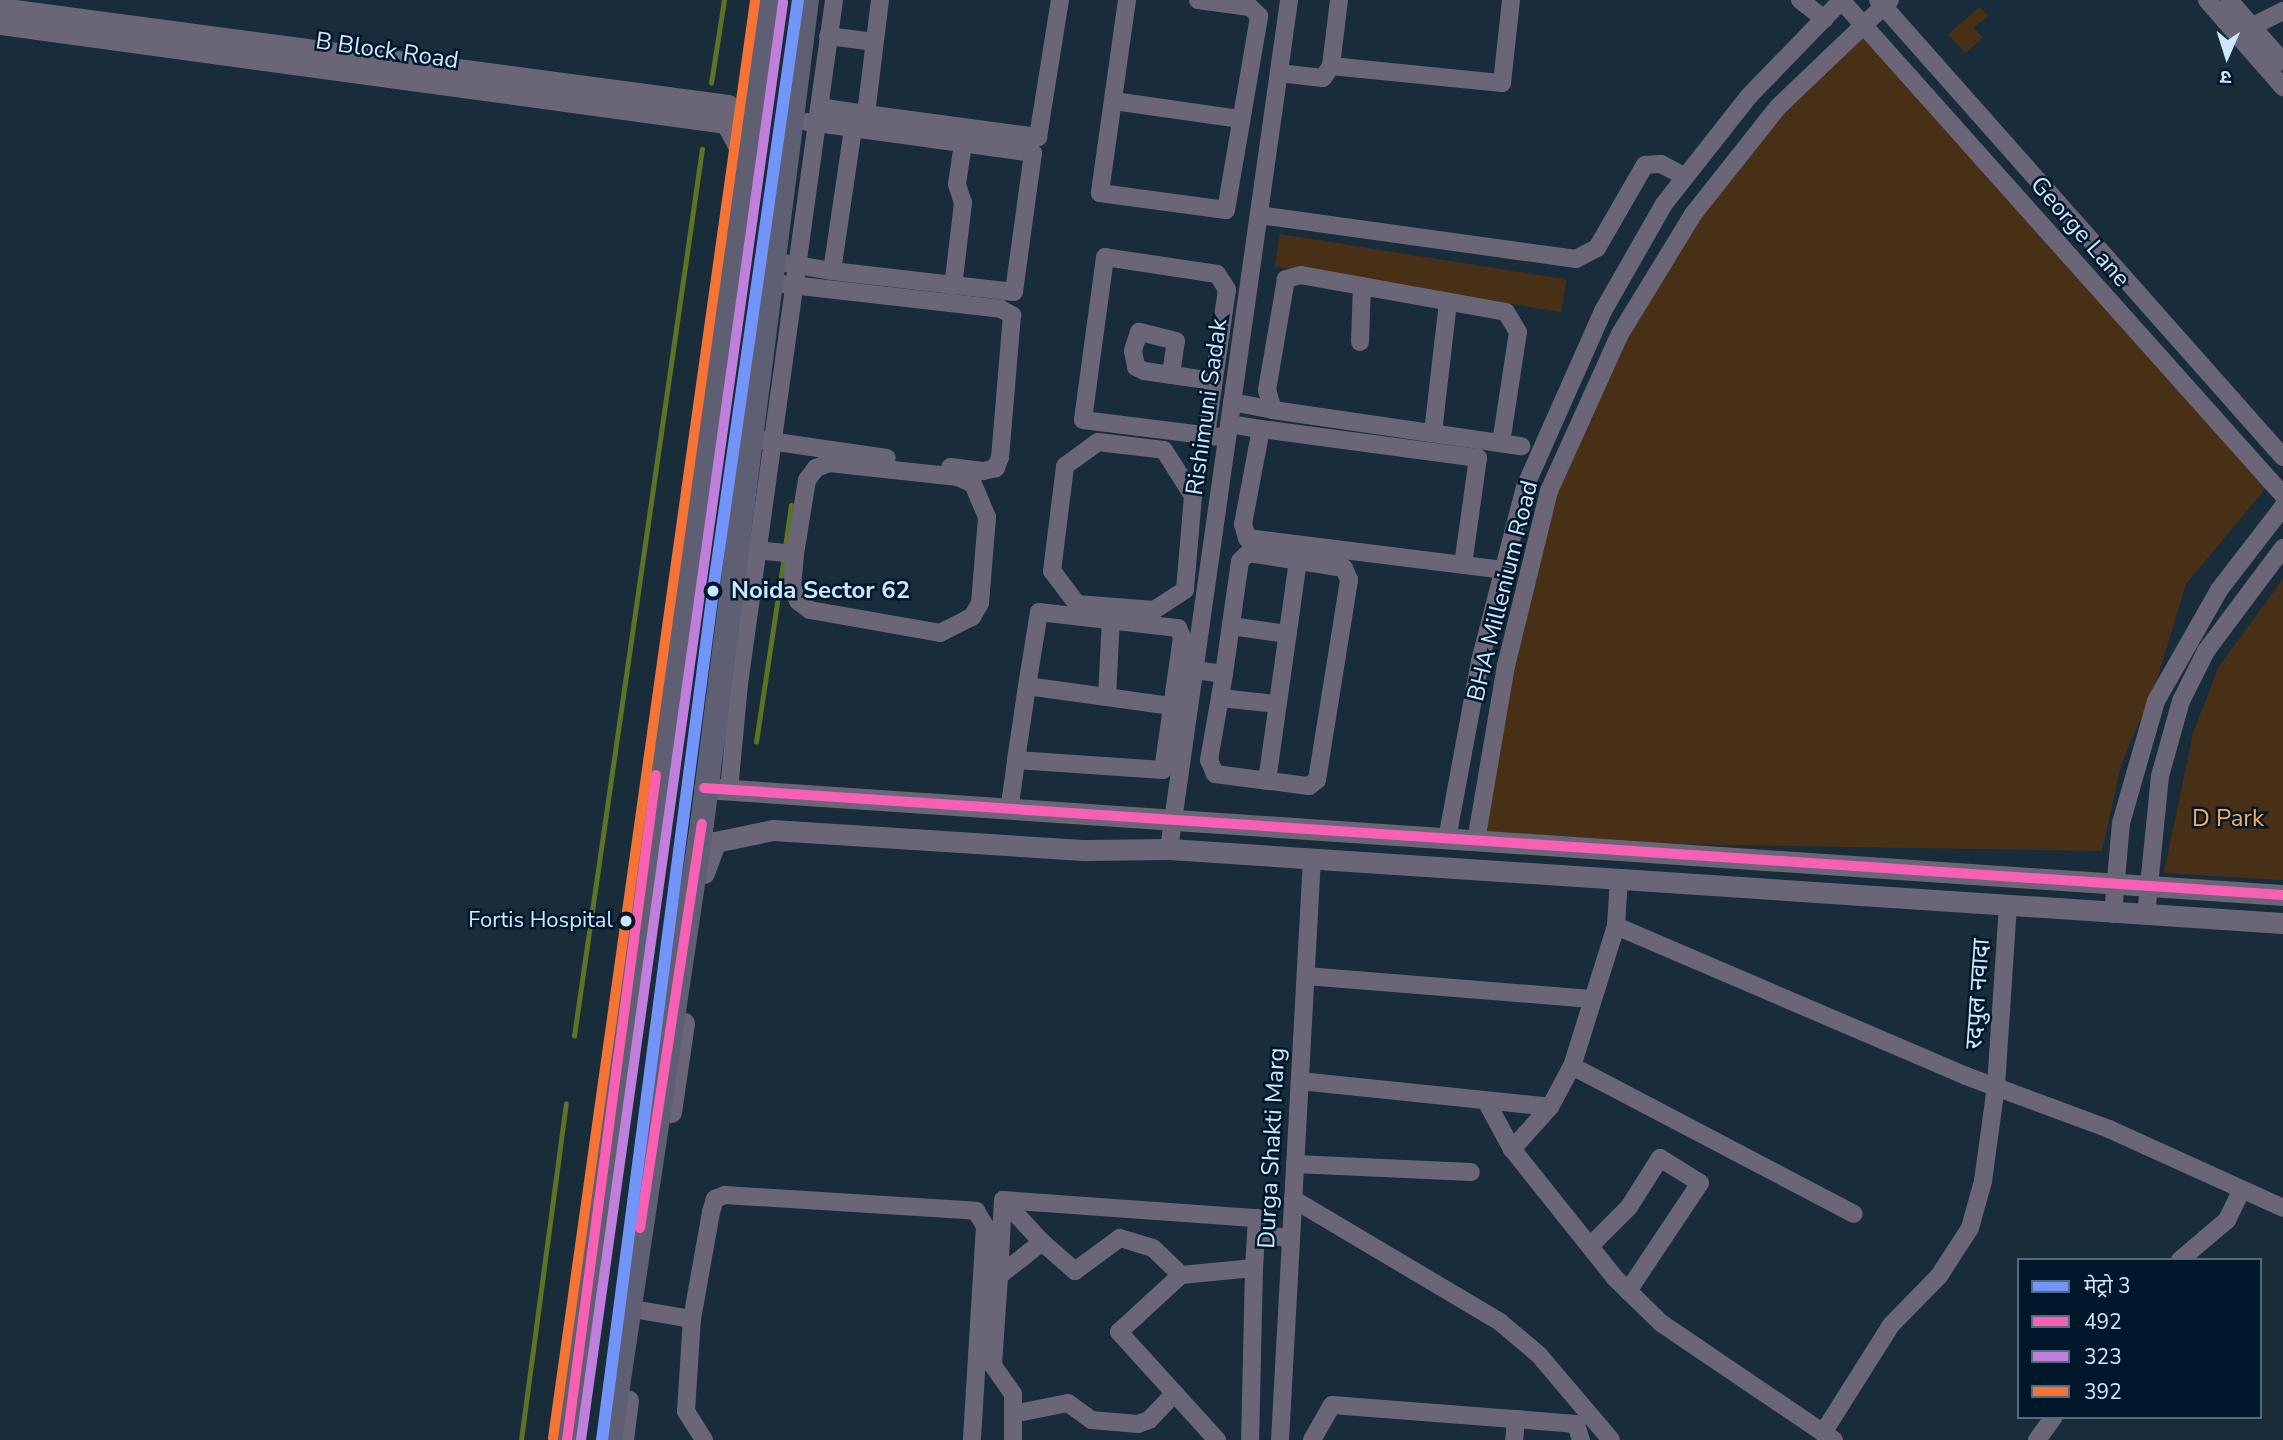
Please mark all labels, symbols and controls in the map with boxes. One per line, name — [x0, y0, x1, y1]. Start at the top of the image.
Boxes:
north arrow — [2192, 21, 2262, 91]
street label: B Block Road — [314, 27, 460, 75]
text: उ — [2220, 64, 2232, 90]
street label: George Lane — [2024, 171, 2136, 293]
street label: Rishimuni Sadak — [1180, 317, 1234, 497]
street label: BHA Millenium Road — [1462, 478, 1544, 704]
place label: Noida Sector 62 — [731, 577, 910, 605]
marker: Noida Sector 62 — [701, 579, 725, 603]
park label: D Park — [2192, 805, 2264, 833]
place label: Fortis Hospital — [468, 908, 613, 934]
marker: Fortis Hospital — [619, 914, 633, 928]
street label: रदपुल नवादा — [1960, 938, 1996, 1050]
street label: Durga Shakti Marg — [1252, 1047, 1292, 1249]
legend — [2017, 1258, 2262, 1419]
text: मेट्रो 3 — [2084, 1272, 2131, 1300]
text: 492 — [2084, 1308, 2122, 1336]
text: 323 — [2084, 1343, 2122, 1371]
text: 392 — [2084, 1378, 2122, 1406]

